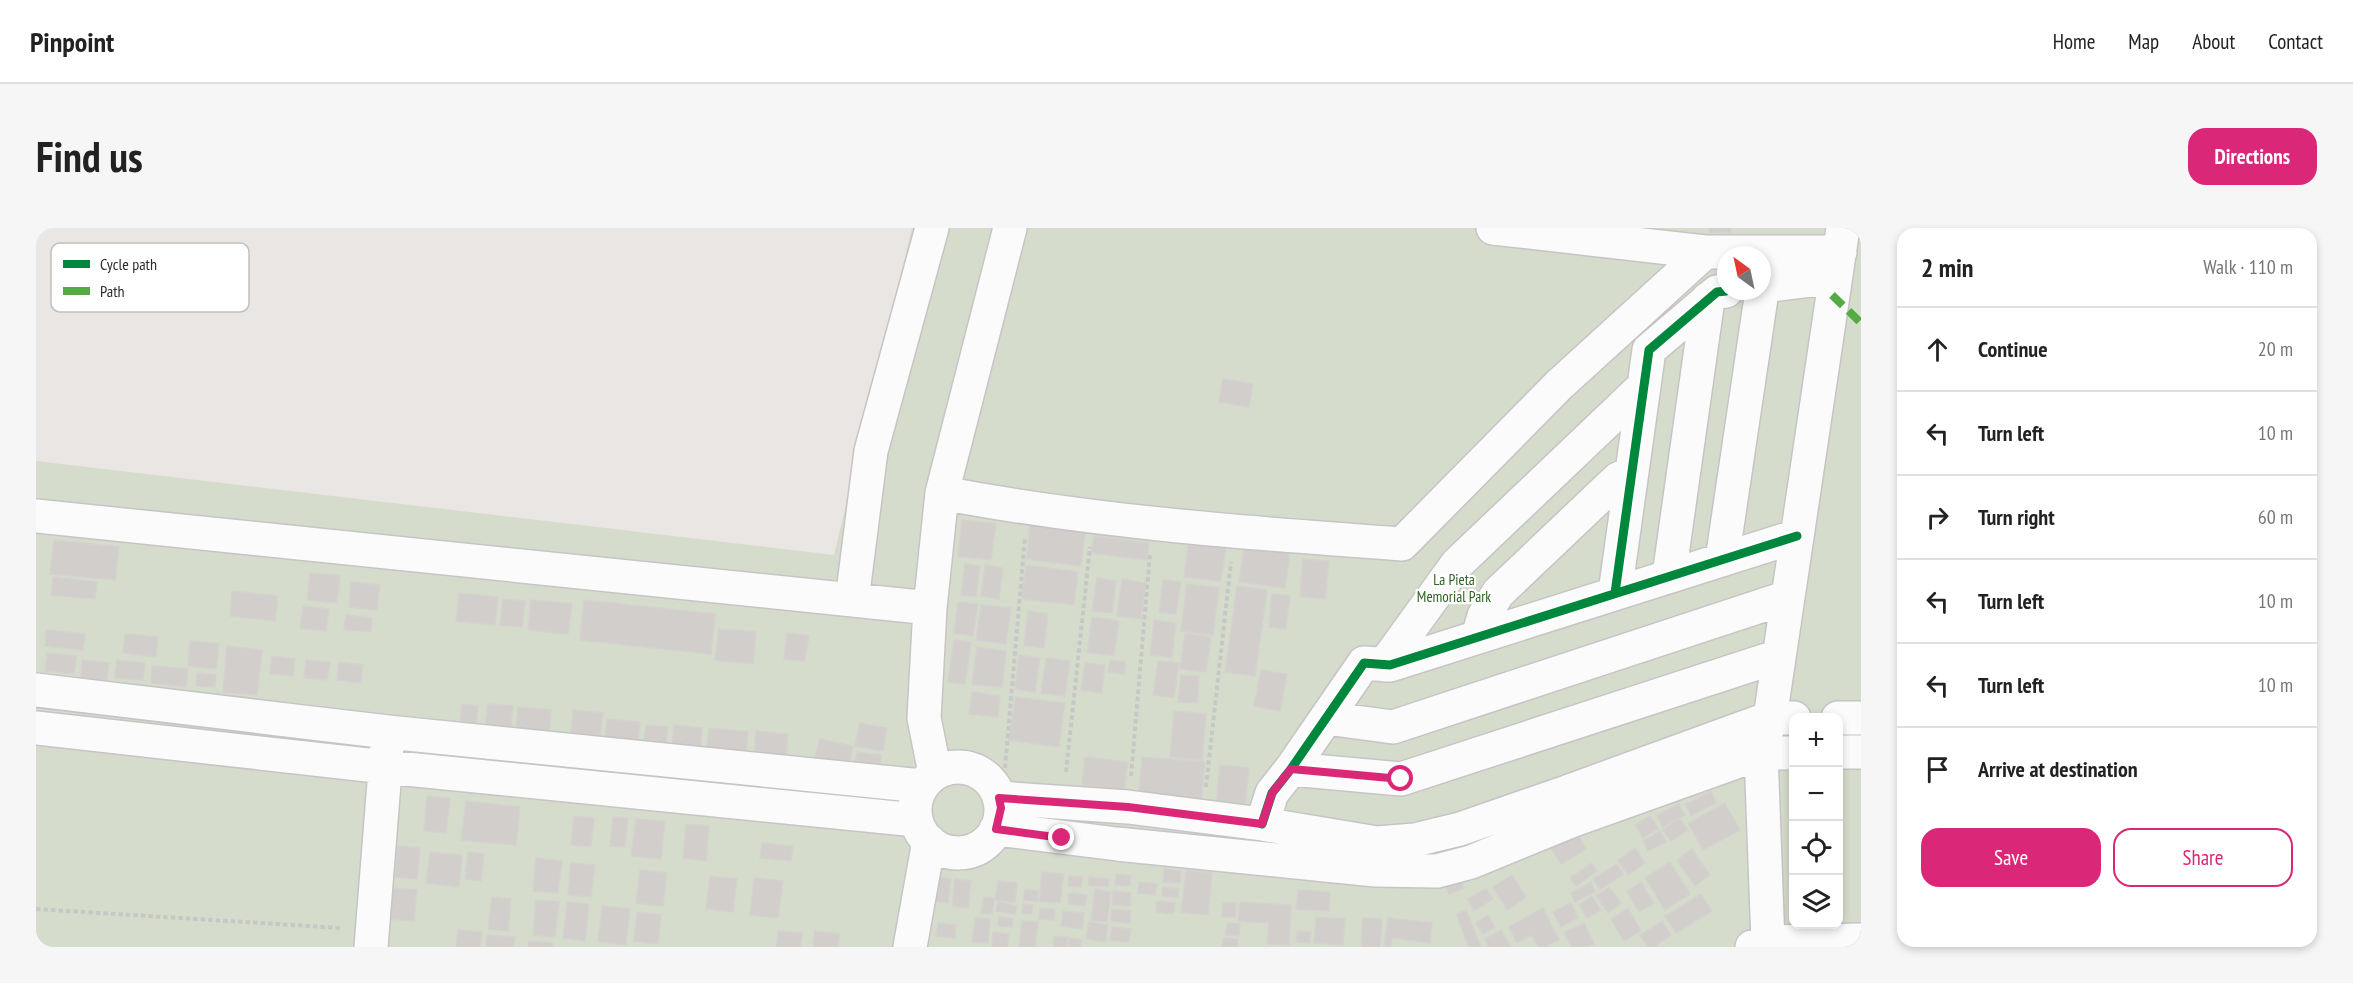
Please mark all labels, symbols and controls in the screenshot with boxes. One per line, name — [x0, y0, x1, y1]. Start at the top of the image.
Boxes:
text: Pinpoint — [30, 23, 114, 60]
text: Home — [2053, 28, 2095, 55]
text: Map — [2128, 28, 2159, 55]
text: About — [2192, 28, 2235, 55]
text: Contact — [2268, 28, 2323, 55]
button: Directions — [2188, 128, 2317, 185]
text: Find us — [36, 129, 143, 184]
legend — [51, 243, 249, 312]
north arrow — [1717, 246, 1771, 300]
text: 2 min — [1921, 251, 1974, 284]
text: Cycle path — [100, 254, 157, 274]
text: Walk · 110 m — [2203, 254, 2293, 280]
text: Path — [100, 281, 125, 301]
icon: ahead — [1921, 333, 1954, 366]
text: Continue — [1978, 335, 2048, 363]
text: 20 m — [2258, 336, 2293, 362]
icon: left — [1921, 417, 1954, 450]
text: Turn left — [1978, 419, 2044, 447]
text: 10 m — [2258, 420, 2293, 446]
icon: right — [1921, 501, 1954, 534]
text: Turn right — [1978, 503, 2055, 531]
text: 60 m — [2258, 504, 2293, 530]
park label: La Pieta Memorial Park — [1417, 570, 1491, 606]
icon: left — [1921, 585, 1954, 618]
text: Turn left — [1978, 587, 2044, 615]
text: 10 m — [2258, 588, 2293, 614]
icon: left — [1921, 669, 1954, 702]
text: Turn left — [1978, 671, 2044, 699]
text: 10 m — [2258, 672, 2293, 698]
map controls — [1789, 713, 1843, 929]
button: + — [1789, 713, 1843, 767]
icon: arrive — [1921, 753, 1954, 786]
text: Arrive at destination — [1978, 755, 2138, 783]
route start — [1387, 765, 1413, 791]
button: − — [1789, 767, 1843, 821]
button: locate — [1789, 821, 1843, 875]
route end — [1048, 824, 1074, 850]
button: Save — [1921, 828, 2101, 887]
button: Share — [2113, 828, 2293, 887]
button: layers — [1789, 875, 1843, 929]

